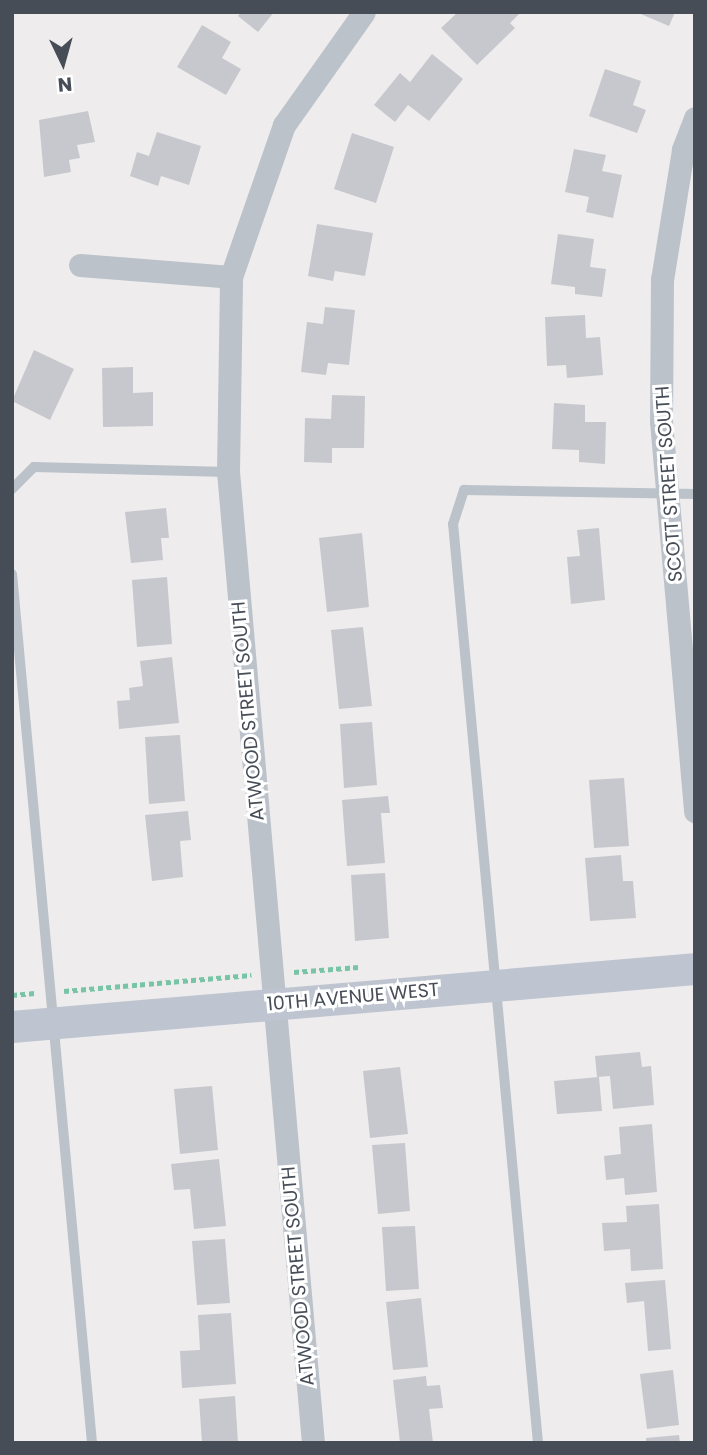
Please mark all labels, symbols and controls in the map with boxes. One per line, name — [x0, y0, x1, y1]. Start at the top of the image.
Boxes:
north arrow — [28, 28, 98, 98]
text: N — [57, 70, 73, 98]
street label: SCOTT STREET SOUTH — [651, 385, 687, 583]
street label: ATWOOD STREET SOUTH — [227, 600, 269, 822]
street label: 10TH AVENUE WEST — [266, 978, 440, 1016]
street label: ATWOOD STREET SOUTH — [277, 1165, 319, 1387]

